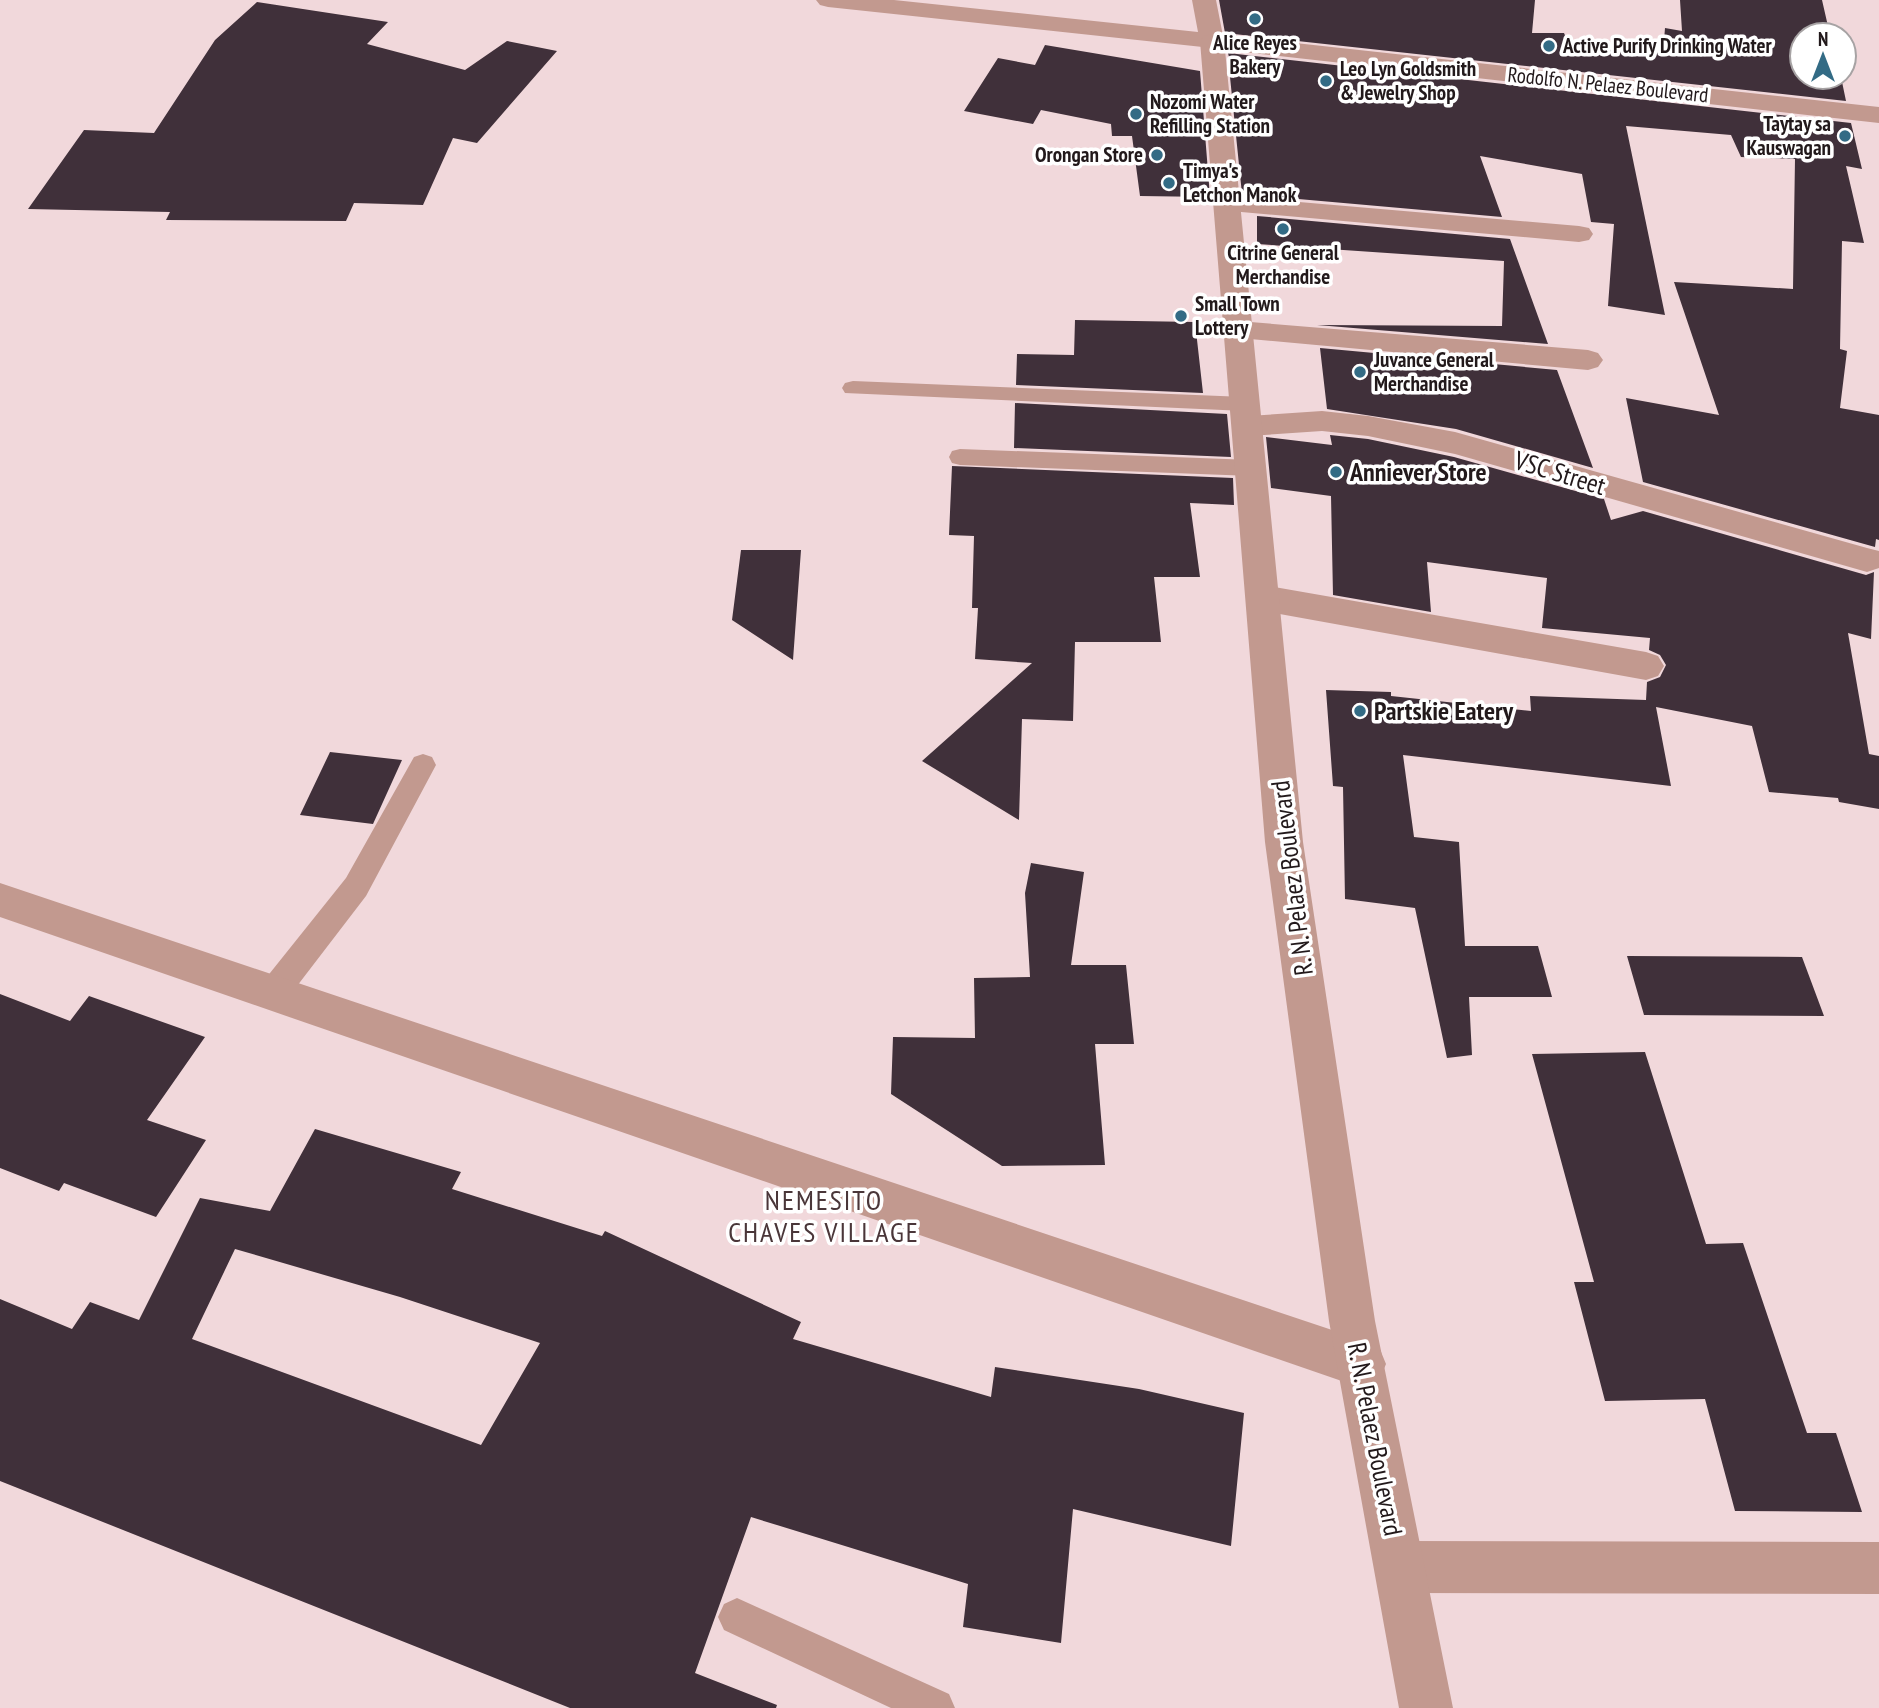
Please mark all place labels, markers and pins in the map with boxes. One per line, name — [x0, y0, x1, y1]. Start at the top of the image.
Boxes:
marker: Alice Reyes Bakery — [1247, 11, 1263, 27]
place label: Alice Reyes Bakery — [1212, 29, 1297, 80]
place label: Active Purify Drinking Water — [1562, 32, 1773, 59]
marker: Active Purify Drinking Water — [1541, 38, 1557, 54]
place label: Leo Lyn Goldsmith & Jewelry Shop — [1340, 55, 1476, 106]
marker: Leo Lyn Goldsmith & Jewelry Shop — [1318, 73, 1334, 89]
place label: Nozomi Water Refilling Station — [1150, 88, 1270, 139]
marker: Nozomi Water Refilling Station — [1128, 106, 1144, 122]
place label: Taytay sa Kauswagan — [1746, 110, 1831, 161]
marker: Taytay sa Kauswagan — [1837, 128, 1853, 144]
place label: Orongan Store — [1035, 141, 1143, 168]
marker: Orongan Store — [1149, 147, 1165, 163]
place label: Timya's Letchon Manok — [1183, 157, 1297, 208]
marker: Timya's Letchon Manok — [1161, 175, 1177, 191]
marker: Citrine General Merchandise — [1275, 221, 1291, 237]
place label: Citrine General Merchandise — [1227, 239, 1340, 290]
place label: Small Town Lottery — [1195, 290, 1280, 341]
marker: Small Town Lottery — [1173, 308, 1189, 324]
place label: Juvance General Merchandise — [1373, 346, 1495, 397]
marker: Juvance General Merchandise — [1352, 364, 1368, 380]
place label: Anniever Store — [1349, 455, 1487, 488]
marker: Anniever Store — [1328, 464, 1344, 480]
place label: Partskie Eatery — [1374, 694, 1514, 727]
marker: Partskie Eatery — [1352, 703, 1368, 719]

